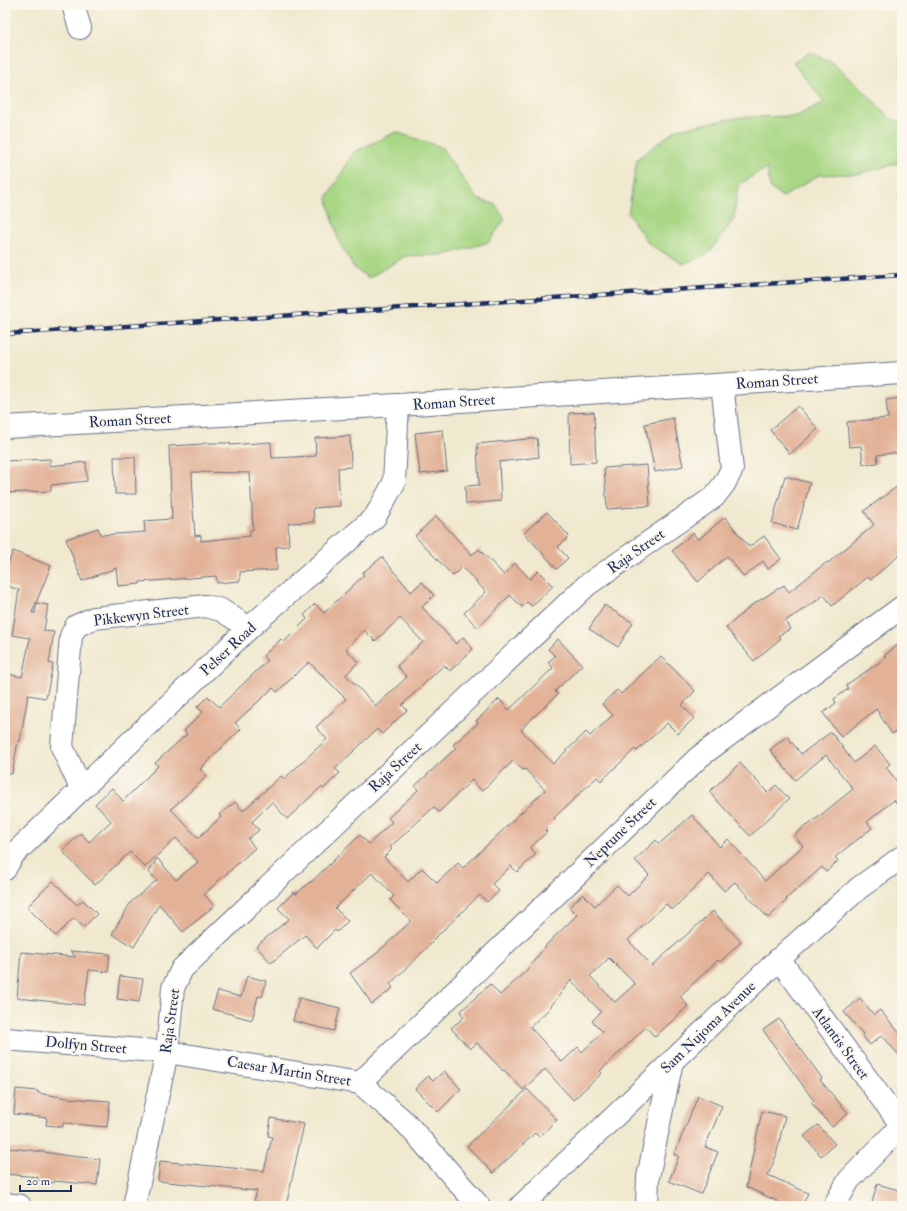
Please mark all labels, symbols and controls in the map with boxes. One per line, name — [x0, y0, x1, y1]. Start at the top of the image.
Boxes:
street label: Roman Street — [735, 369, 819, 394]
street label: Roman Street — [412, 390, 496, 415]
street label: Roman Street — [88, 409, 172, 432]
street label: Raja Street — [604, 525, 669, 578]
street label: Pikkewyn Street — [92, 600, 190, 631]
street label: Pelser Road — [196, 618, 261, 680]
street label: Raja Street — [365, 738, 426, 797]
street label: Neptune Street — [580, 793, 661, 872]
street label: Sam Nujoma Avenue — [657, 977, 760, 1078]
street label: Raja Street — [157, 987, 185, 1055]
street label: Atlantis Street — [807, 1002, 873, 1084]
street label: Dolfyn Street — [44, 1032, 128, 1059]
street label: Caesar Martin Street — [225, 1052, 353, 1091]
scale bar — [20, 1167, 71, 1193]
text: 20 m — [26, 1174, 51, 1189]

